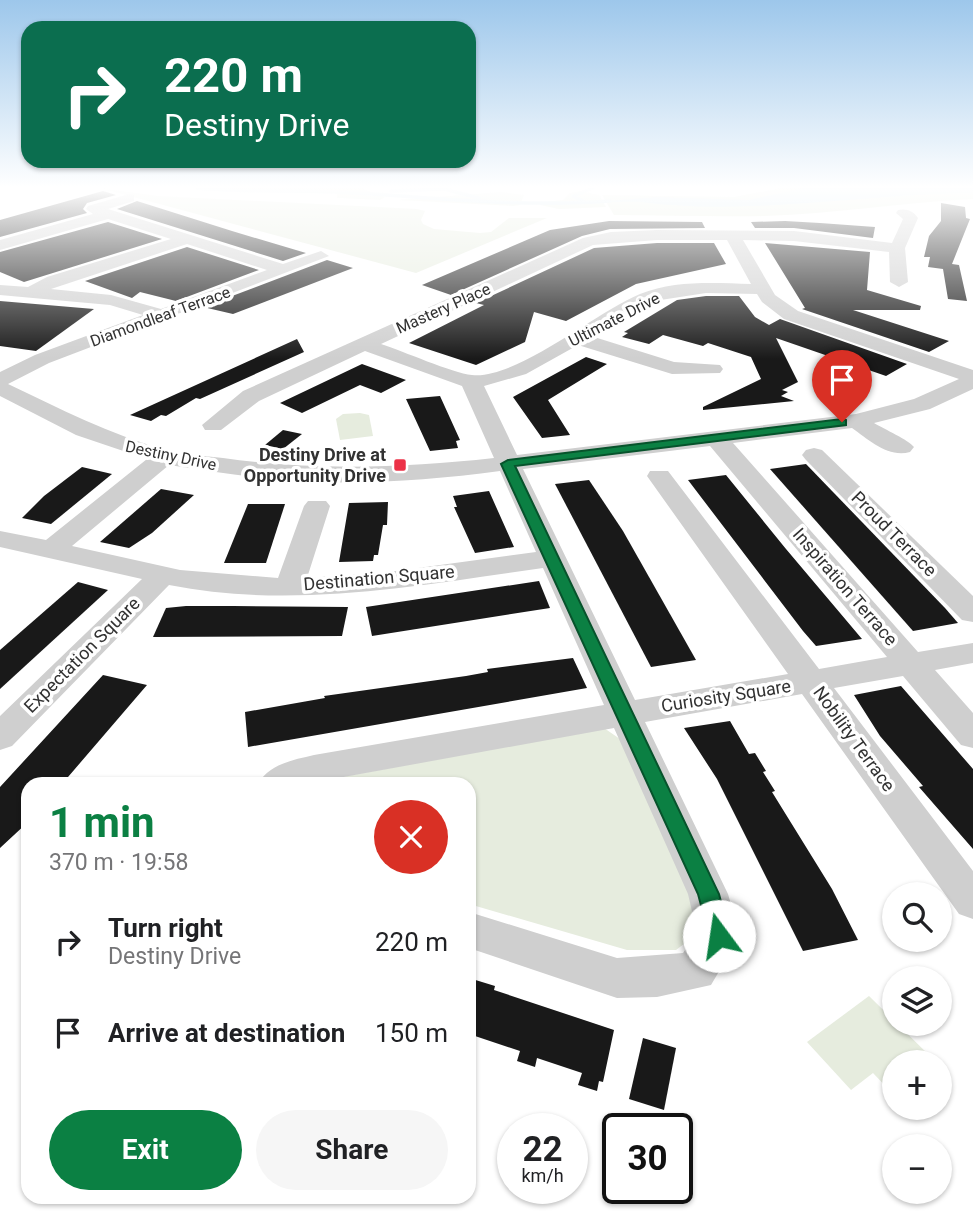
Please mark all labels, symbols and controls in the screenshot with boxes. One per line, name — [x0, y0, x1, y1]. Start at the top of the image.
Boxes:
text: 220 m — [164, 47, 303, 104]
icon: right — [49, 49, 140, 140]
text: Destiny Drive — [164, 106, 349, 144]
street label: Mastery Place — [393, 279, 493, 338]
street label: Diamondleaf Terrace — [87, 282, 233, 351]
street label: Ultimate Drive — [565, 288, 663, 351]
pin — [812, 350, 872, 422]
icon: arrive — [823, 361, 861, 399]
street label: Destiny Drive — [124, 437, 218, 474]
place label: Destiny Drive at Opportunity Drive — [244, 444, 386, 486]
marker: Destiny Drive at Opportunity Drive — [392, 457, 408, 473]
street label: Proud Terrace — [847, 487, 941, 581]
street label: Inspiration Terrace — [789, 524, 902, 650]
street label: Destination Square — [302, 560, 455, 595]
street label: Expectation Square — [19, 592, 144, 717]
street label: Curiosity Square — [660, 675, 792, 716]
street label: Nobility Terrace — [809, 682, 900, 795]
text: 1 min — [49, 798, 155, 847]
button: close — [374, 800, 448, 874]
text: 370 m · 19:58 — [49, 849, 188, 876]
map controls — [882, 882, 952, 1204]
button: search — [882, 882, 952, 952]
position arrow — [682, 899, 756, 973]
text: Turn right — [108, 913, 223, 943]
icon: right — [49, 923, 87, 961]
text: 220 m — [375, 927, 448, 957]
text: Destiny Drive — [108, 943, 241, 970]
button: layers — [882, 966, 952, 1036]
icon: arrive — [49, 1014, 87, 1052]
text: Arrive at destination — [108, 1018, 345, 1048]
text: 150 m — [375, 1018, 448, 1048]
button: + — [882, 1050, 952, 1120]
button: Exit — [49, 1110, 242, 1190]
button: Share — [256, 1110, 448, 1190]
speed limit sign: 30 — [602, 1113, 693, 1204]
text: 22 — [522, 1129, 563, 1170]
button: − — [882, 1134, 952, 1204]
text: km/h — [521, 1165, 564, 1186]

